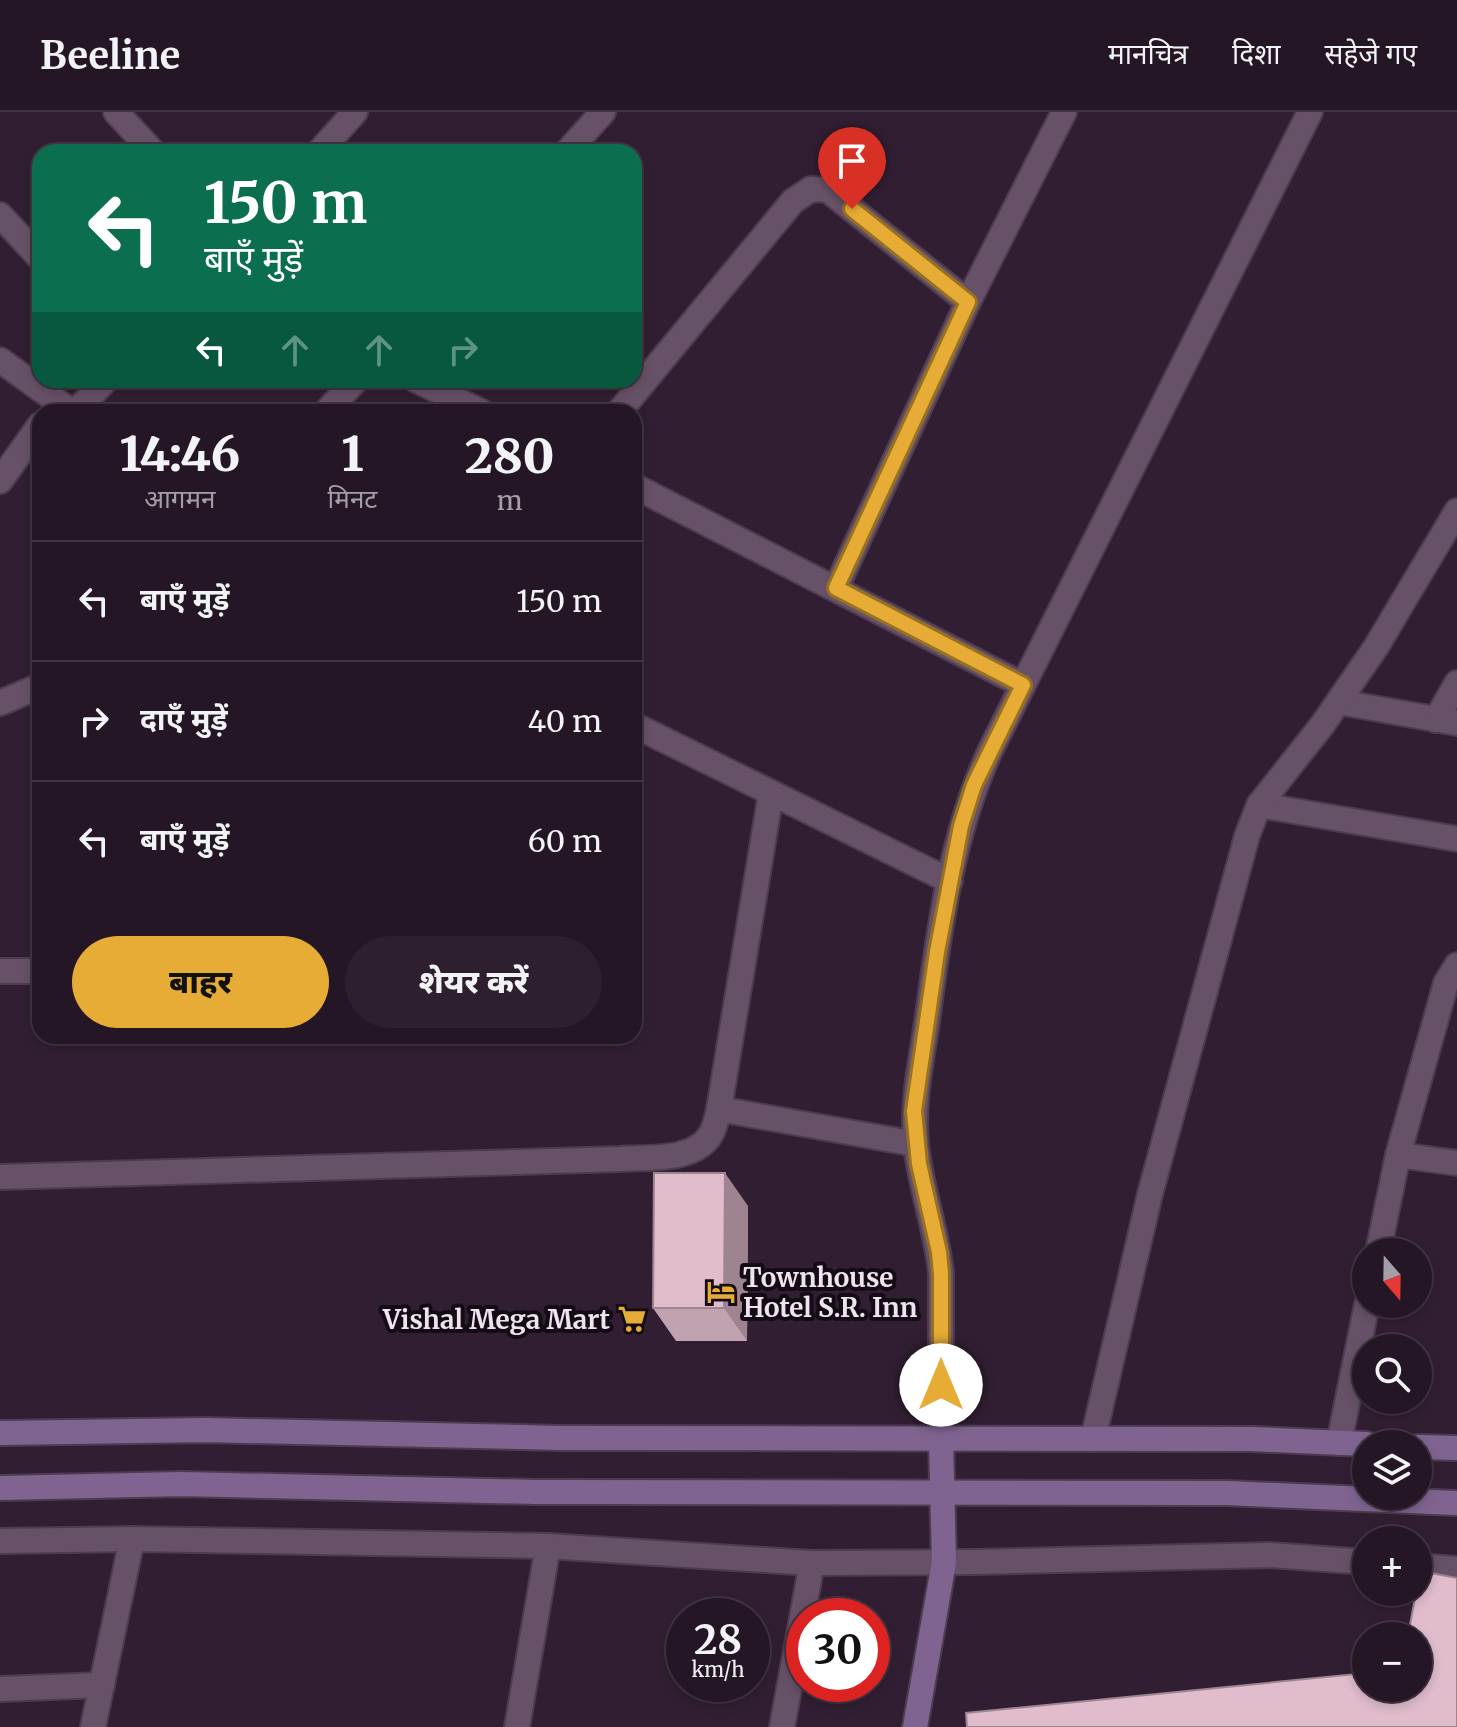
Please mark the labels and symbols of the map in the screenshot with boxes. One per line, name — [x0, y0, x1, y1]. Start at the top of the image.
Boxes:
pin — [818, 127, 886, 209]
north arrow — [1352, 1238, 1432, 1318]
place label: Townhouse Hotel S.R. Inn — [743, 1261, 918, 1324]
hotel icon: Townhouse Hotel S.R. Inn — [706, 1277, 736, 1307]
place label: Vishal Mega Mart — [382, 1303, 611, 1336]
supermarket icon: Vishal Mega Mart — [617, 1304, 647, 1334]
position arrow — [899, 1343, 983, 1427]
speed limit sign: 30 — [786, 1598, 890, 1702]

